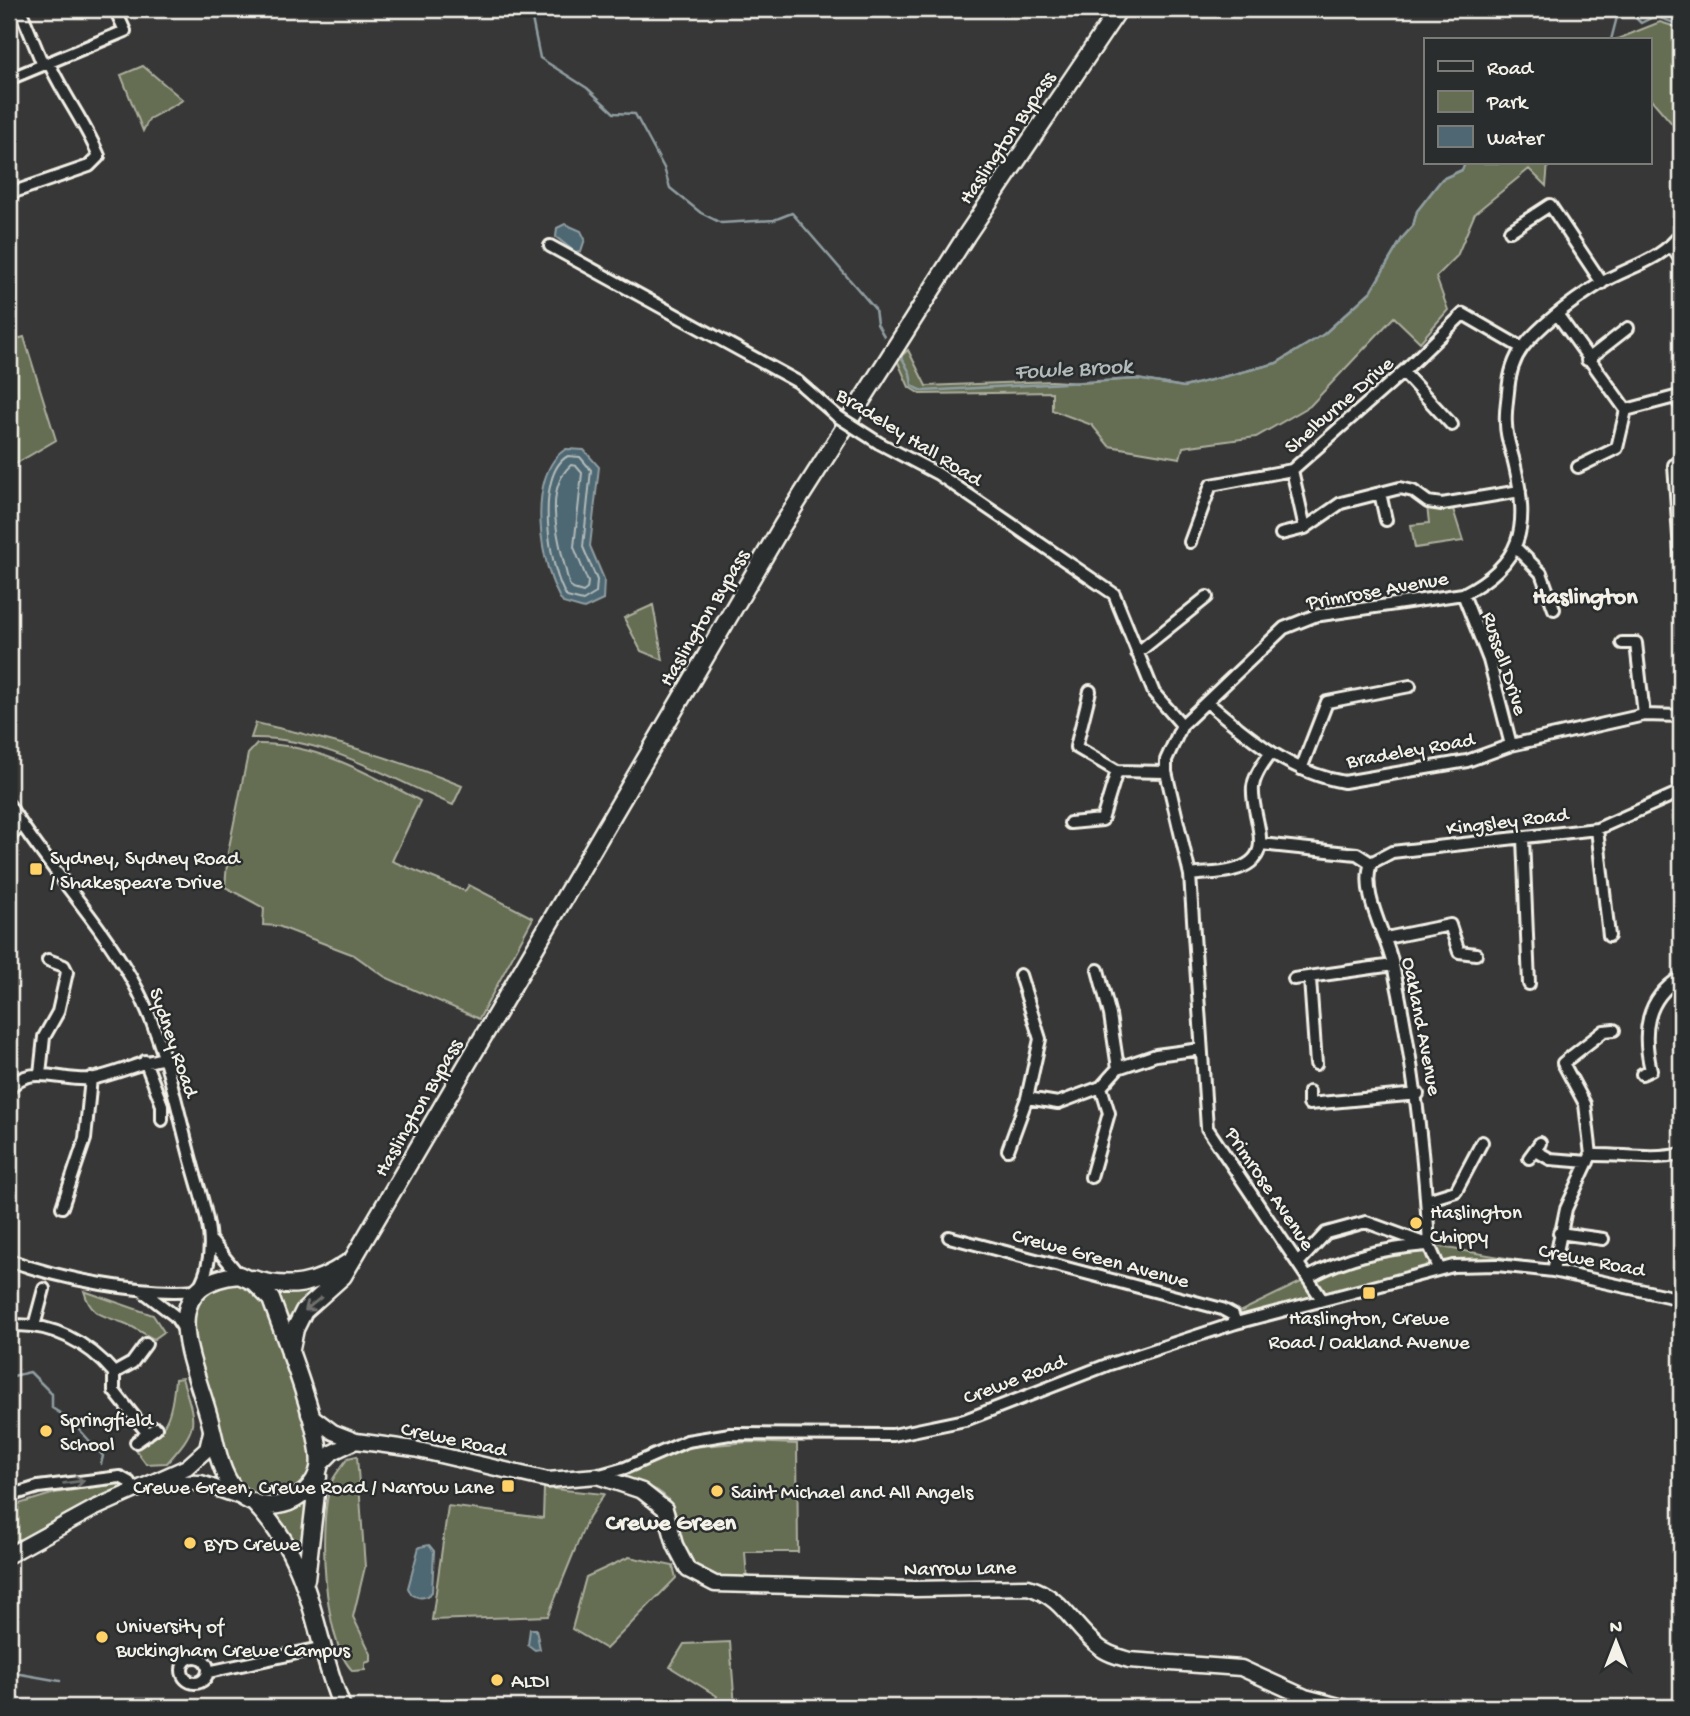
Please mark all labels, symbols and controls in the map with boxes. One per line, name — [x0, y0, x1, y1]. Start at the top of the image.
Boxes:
legend — [1424, 38, 1652, 164]
text: Road — [1487, 58, 1535, 83]
street label: Haslington Bypass — [955, 66, 1063, 210]
text: Park — [1486, 92, 1530, 117]
text: Water — [1487, 128, 1545, 153]
street label: Shelburne Drive — [1281, 352, 1401, 461]
water label: Fowle Brook — [1014, 354, 1136, 387]
street label: Bradeley Hall Road — [830, 383, 987, 495]
street label: Haslington Bypass — [655, 545, 757, 692]
street label: Primrose Avenue — [1304, 567, 1452, 617]
district label: Haslington — [1532, 584, 1638, 613]
street label: Russell Drive — [1474, 609, 1531, 720]
street label: Bradeley Road — [1344, 729, 1478, 776]
street label: Kingsley Road — [1445, 803, 1571, 843]
place label: Sydney, Sydney Road / Shakespeare Drive — [50, 848, 241, 897]
marker: Sydney, Sydney Road / Shakespeare Drive — [28, 861, 44, 877]
street label: Oakland Avenue — [1394, 955, 1445, 1099]
street label: Sydney Road — [141, 985, 203, 1103]
street label: Haslington Bypass — [370, 1034, 470, 1182]
street label: Primrose Avenue — [1217, 1123, 1319, 1257]
place label: Haslington Chippy — [1430, 1202, 1522, 1251]
marker: Haslington Chippy — [1408, 1215, 1424, 1231]
street label: Crewe Green Avenue — [1009, 1225, 1192, 1296]
street label: Crewe Road — [1536, 1240, 1648, 1285]
marker: Haslington, Crewe Road / Oakland Avenue — [1361, 1285, 1377, 1301]
one-way arrow — [304, 1296, 322, 1312]
place label: Haslington, Crewe Road / Oakland Avenue — [1268, 1308, 1471, 1357]
street label: Crewe Road — [961, 1350, 1072, 1412]
place label: Springfield School — [60, 1410, 154, 1459]
street label: Crewe Road — [398, 1418, 510, 1465]
marker: Springfield School — [38, 1423, 54, 1439]
one-way arrow — [62, 1475, 85, 1488]
place label: Crewe Green, Crewe Road / Narrow Lane — [133, 1477, 495, 1502]
marker: Crewe Green, Crewe Road / Narrow Lane — [500, 1478, 516, 1494]
place label: Saint Michael and All Angels — [731, 1482, 974, 1507]
marker: Saint Michael and All Angels — [709, 1483, 725, 1499]
district label: Crewe Green — [606, 1510, 737, 1539]
place label: BYD Crewe — [203, 1534, 301, 1559]
marker: BYD Crewe — [182, 1535, 198, 1551]
street label: Narrow Lane — [904, 1557, 1018, 1584]
north arrow — [1582, 1608, 1652, 1678]
place label: University of Buckingham Crewe Campus — [115, 1616, 351, 1665]
text: N — [1610, 1617, 1622, 1640]
marker: University of Buckingham Crewe Campus — [94, 1629, 110, 1645]
place label: ALDI — [511, 1671, 550, 1696]
marker: ALDI — [489, 1672, 505, 1688]

